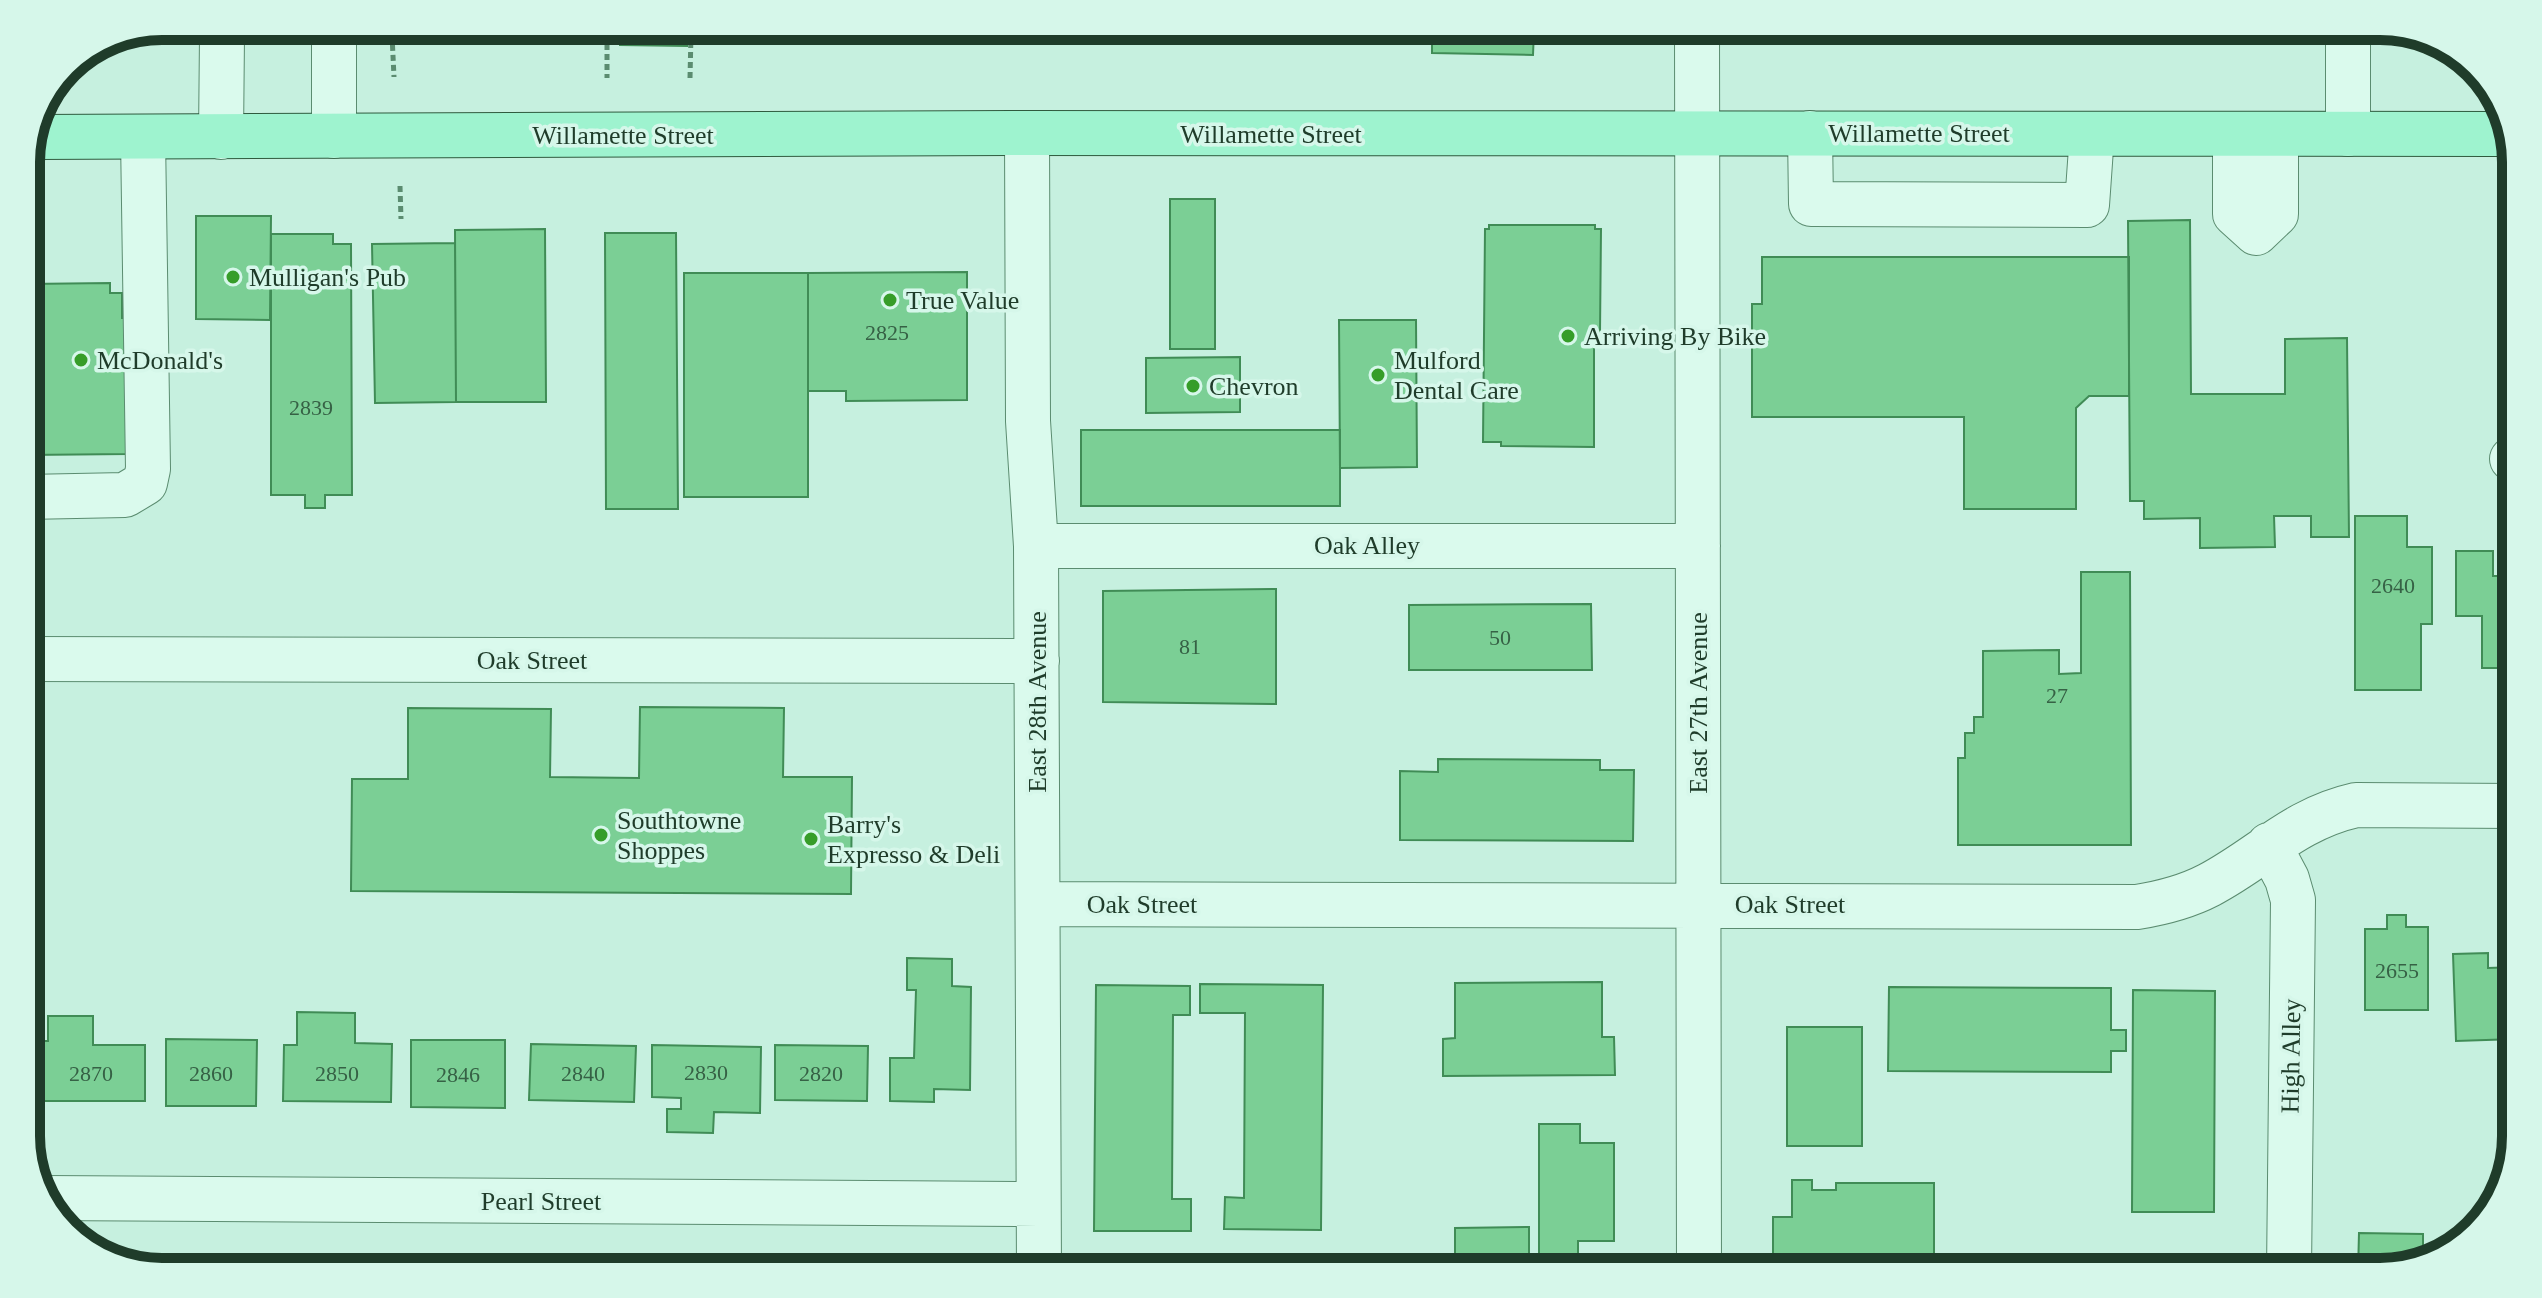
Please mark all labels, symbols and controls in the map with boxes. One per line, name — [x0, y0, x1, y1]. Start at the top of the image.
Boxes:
street label: Willamette Street — [1828, 119, 2011, 148]
street label: Willamette Street — [1180, 120, 1363, 149]
street label: Willamette Street — [532, 121, 715, 150]
place label: Mulligan's Pub — [249, 263, 406, 292]
marker: Mulligan's Pub — [224, 268, 242, 286]
place label: True Value — [906, 286, 1019, 315]
marker: True Value — [881, 291, 899, 309]
house number: 2825 — [865, 320, 909, 345]
place label: Arriving By Bike — [1584, 322, 1766, 351]
marker: Arriving By Bike — [1559, 327, 1577, 345]
place label: McDonald's — [97, 346, 223, 375]
place label: Mulford Dental Care — [1394, 346, 1519, 405]
marker: McDonald's — [72, 351, 90, 369]
marker: Mulford Dental Care — [1369, 366, 1387, 384]
place label: Chevron — [1209, 372, 1299, 401]
marker: Chevron — [1184, 377, 1202, 395]
house number: 2839 — [289, 395, 333, 420]
street label: Oak Alley — [1314, 531, 1420, 560]
house number: 2640 — [2371, 573, 2415, 598]
street label: East 28th Avenue — [1023, 611, 1052, 793]
street label: East 27th Avenue — [1684, 612, 1713, 794]
house number: 50 — [1489, 625, 1511, 650]
house number: 81 — [1179, 634, 1201, 659]
street label: Oak Street — [477, 646, 588, 675]
house number: 27 — [2046, 683, 2068, 708]
place label: Southtowne Shoppes — [617, 806, 741, 865]
place label: Barry's Expresso & Deli — [827, 810, 1000, 869]
marker: Southtowne Shoppes — [592, 826, 610, 844]
marker: Barry's Expresso & Deli — [802, 830, 820, 848]
street label: Oak Street — [1087, 890, 1198, 919]
street label: Oak Street — [1735, 890, 1846, 919]
house number: 2655 — [2375, 958, 2419, 983]
street label: High Alley — [2276, 998, 2306, 1114]
house number: 2830 — [684, 1060, 728, 1085]
house number: 2870 — [69, 1061, 113, 1086]
house number: 2860 — [189, 1061, 233, 1086]
house number: 2850 — [315, 1061, 359, 1086]
house number: 2840 — [561, 1061, 605, 1086]
house number: 2820 — [799, 1061, 843, 1086]
house number: 2846 — [436, 1062, 480, 1087]
street label: Pearl Street — [481, 1187, 602, 1216]

